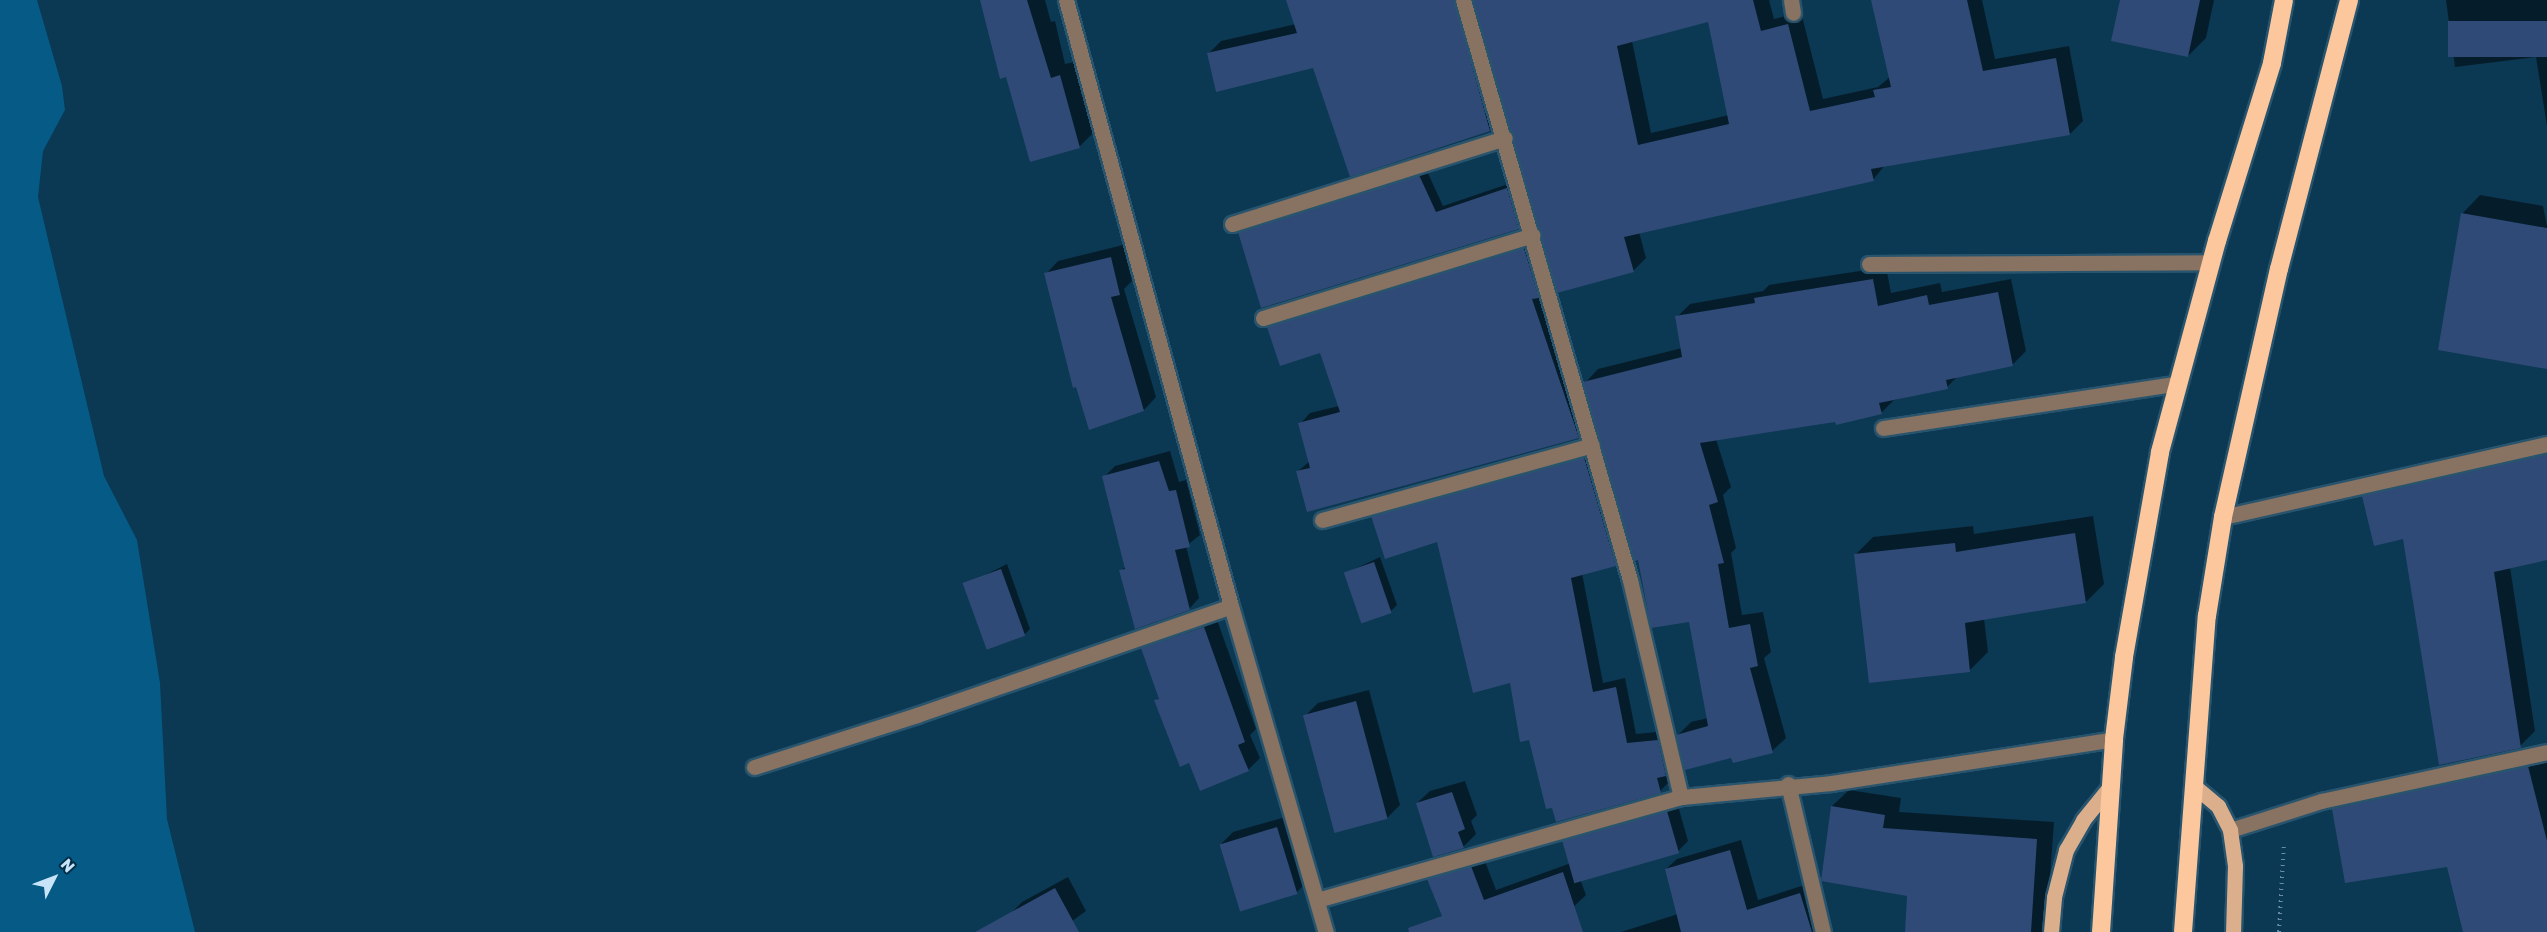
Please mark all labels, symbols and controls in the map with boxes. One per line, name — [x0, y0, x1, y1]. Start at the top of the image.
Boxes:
north arrow — [24, 848, 84, 908]
text: N — [57, 855, 79, 876]

